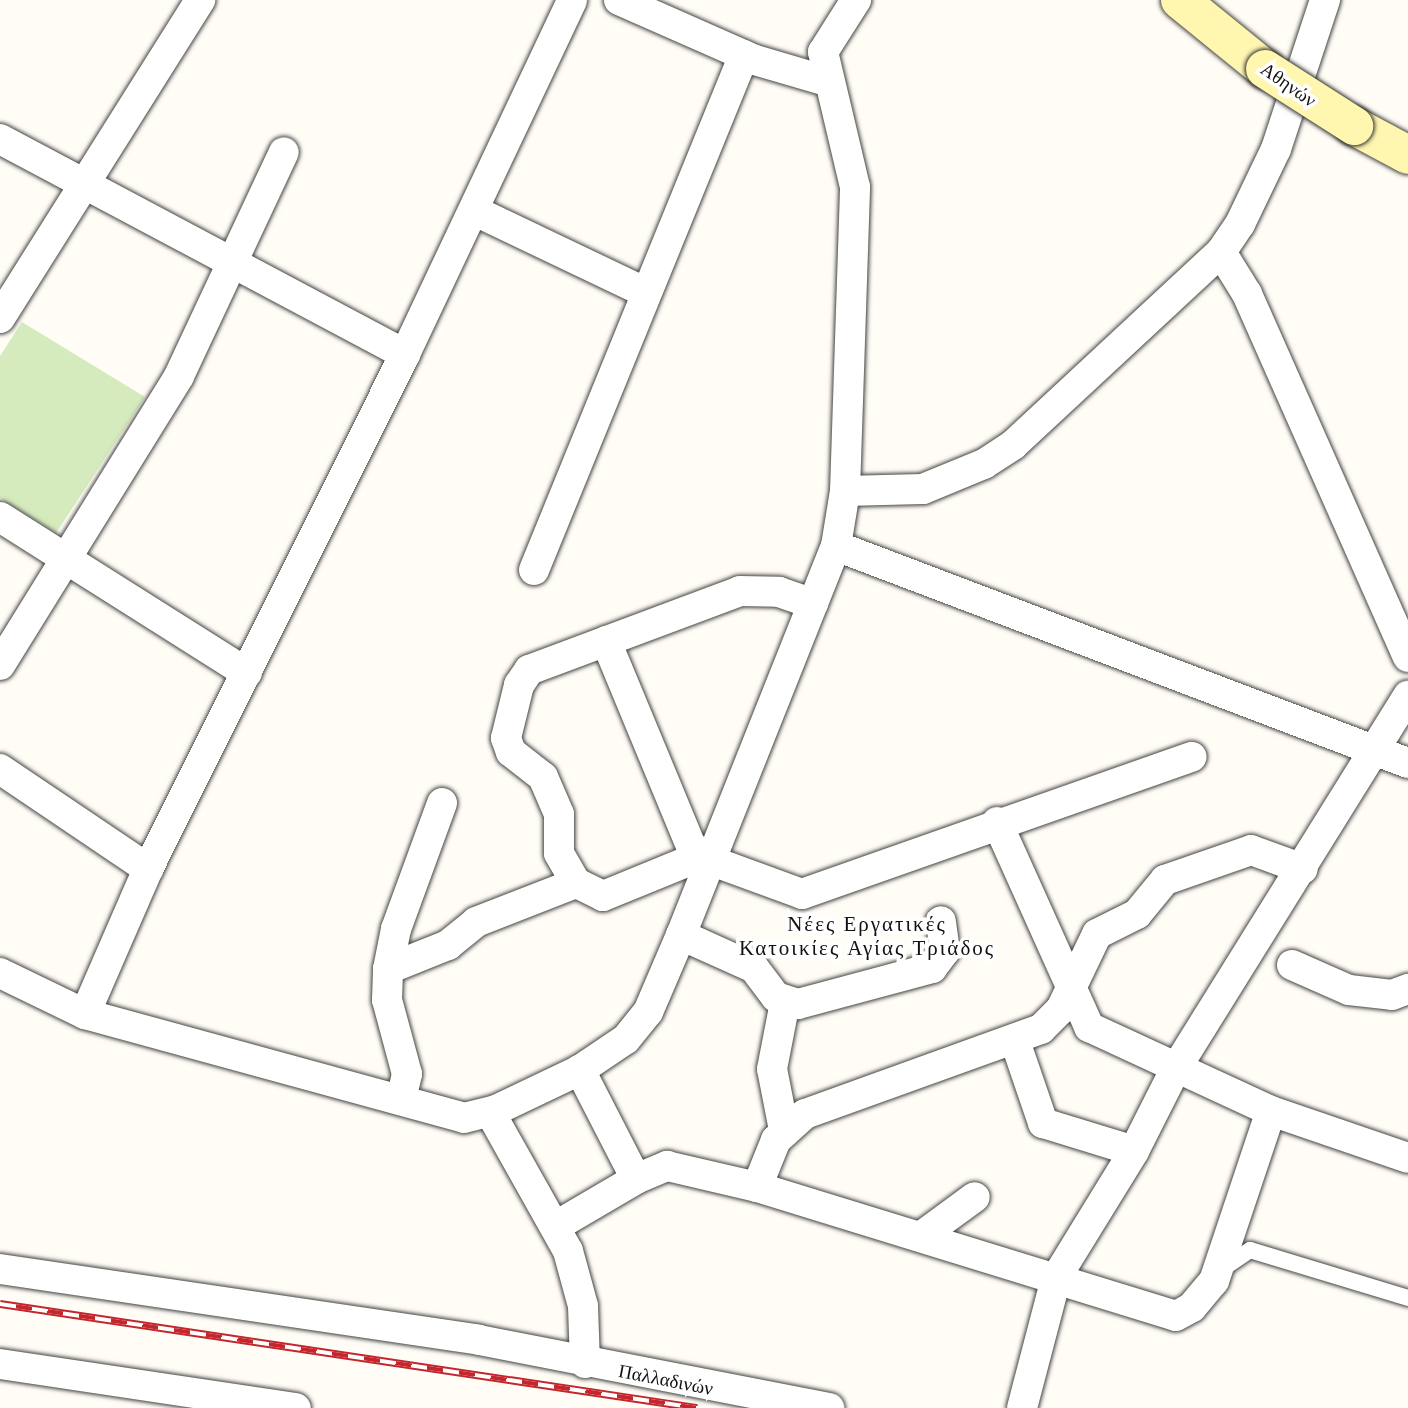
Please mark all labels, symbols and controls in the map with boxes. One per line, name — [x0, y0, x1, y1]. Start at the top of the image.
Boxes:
street label: Αθηνών — [1257, 57, 1321, 111]
district label: Νέες Εργατικές Κατοικίες Αγίας Τριάδος — [742, 910, 992, 960]
street label: Παλλαδινών — [617, 1359, 715, 1399]

